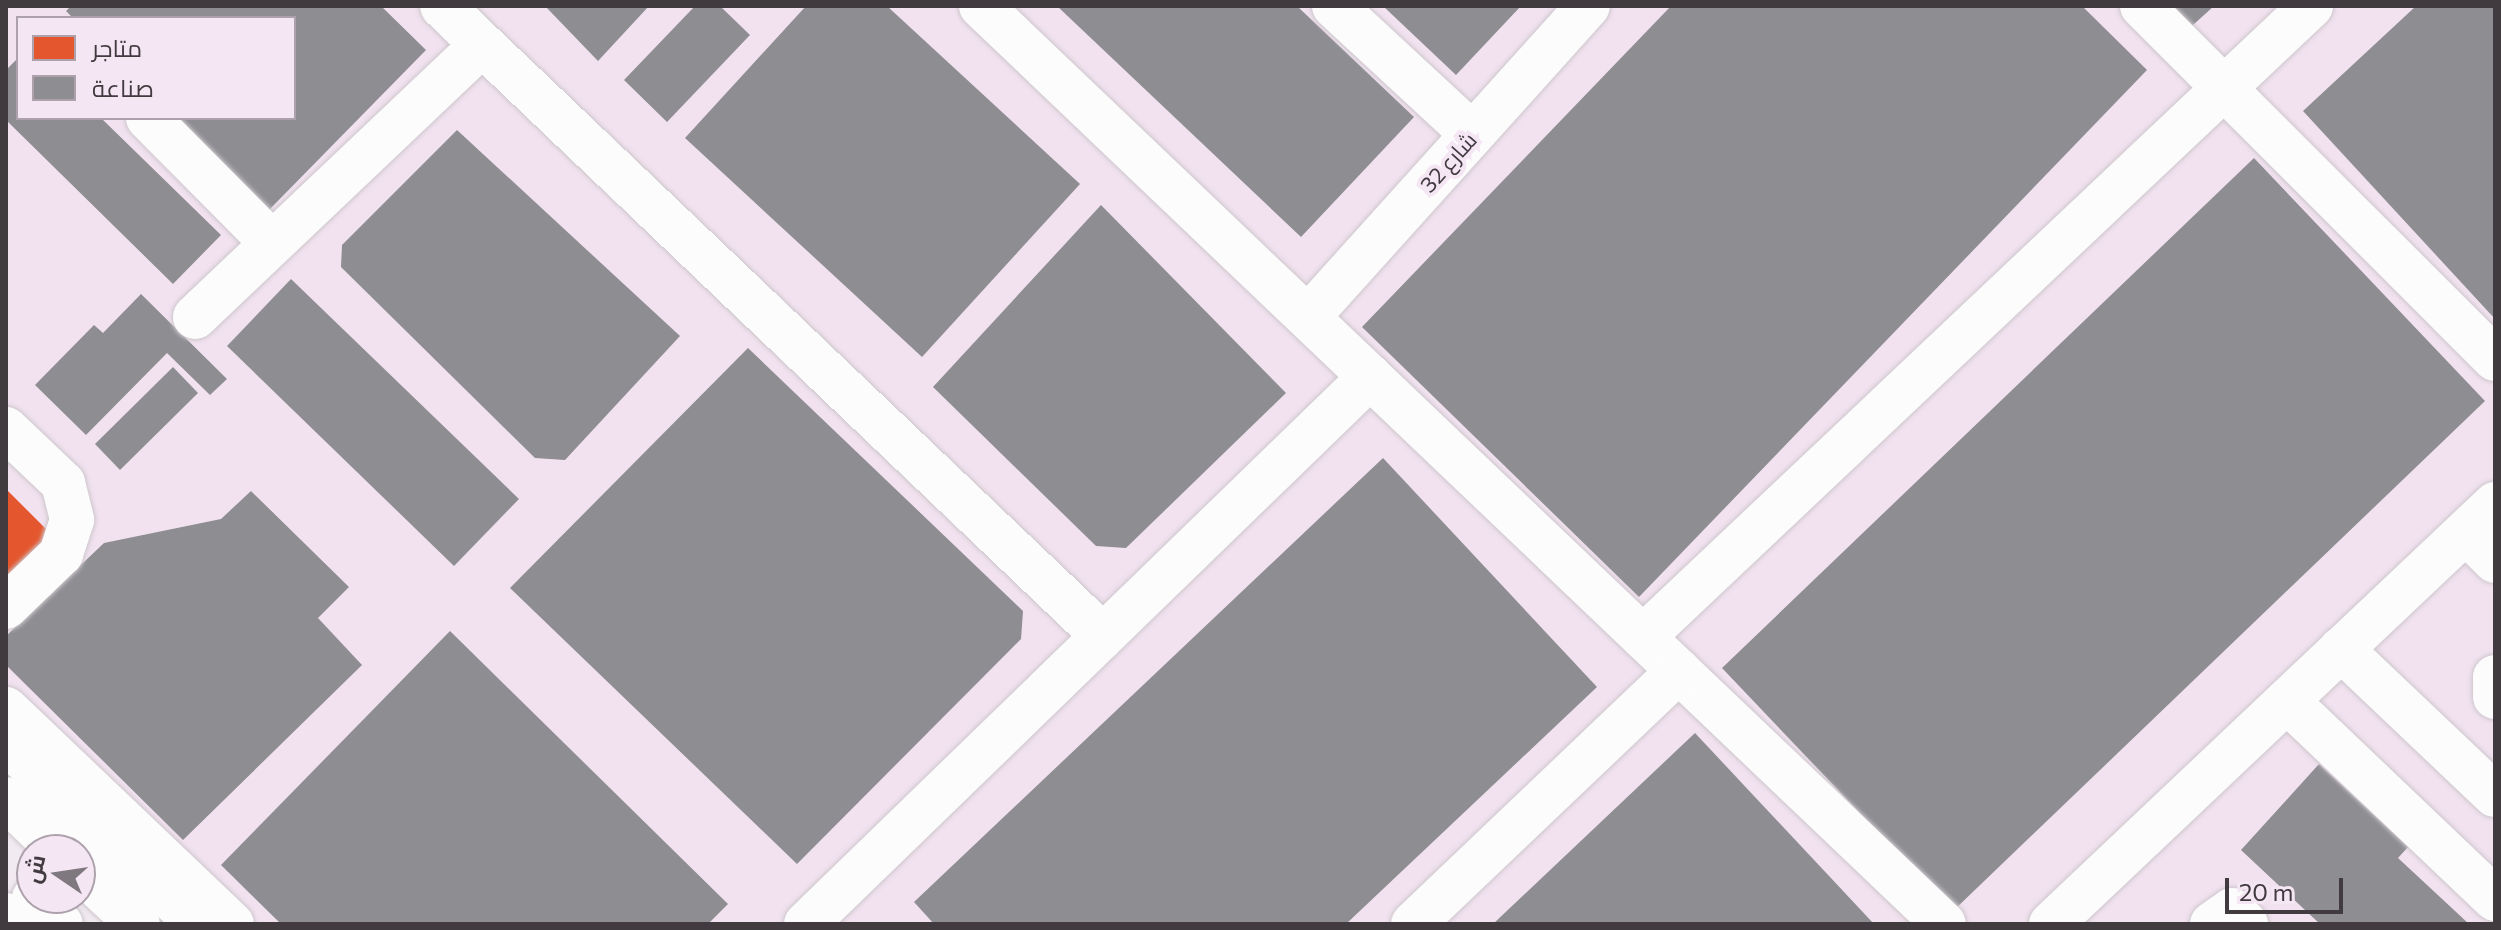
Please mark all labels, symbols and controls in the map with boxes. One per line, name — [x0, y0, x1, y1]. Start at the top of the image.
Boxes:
legend — [16, 16, 296, 120]
text: متاجر — [92, 33, 142, 62]
text: صناعة — [92, 73, 154, 102]
street label: شارع 32 — [1414, 127, 1482, 197]
north arrow — [16, 834, 96, 914]
text: ش — [18, 852, 50, 886]
scale bar — [2229, 862, 2347, 912]
text: 20 m — [2239, 877, 2293, 906]

